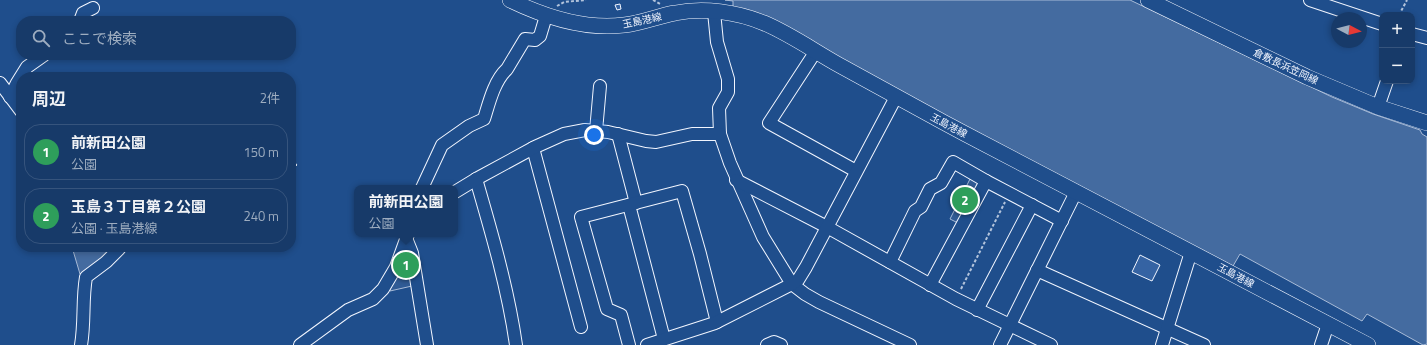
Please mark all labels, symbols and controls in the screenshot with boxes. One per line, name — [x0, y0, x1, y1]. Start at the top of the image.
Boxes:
street label: 玉島港線 — [621, 9, 663, 32]
north arrow — [1331, 12, 1367, 48]
map controls — [1379, 12, 1415, 84]
button: + — [1379, 12, 1415, 48]
search box — [16, 16, 296, 60]
icon: search — [30, 27, 52, 49]
text: ここで検索 — [62, 27, 137, 50]
street label: 倉敷長浜笠岡線 — [1251, 45, 1321, 88]
button: − — [1379, 48, 1415, 84]
text: 周辺 — [32, 86, 66, 112]
text: 2件 — [260, 88, 280, 108]
street label: 玉島港線 — [928, 109, 970, 141]
your location — [584, 125, 604, 145]
text: 前新田公園 — [71, 131, 146, 154]
text: 1 — [42, 142, 50, 162]
text: 150 m — [243, 142, 279, 162]
text: 公園 — [71, 154, 97, 174]
popup — [354, 185, 458, 237]
pin: 2 — [952, 185, 978, 215]
text: 前新田公園 — [368, 190, 444, 213]
text: 玉島３丁目第２公園 — [71, 195, 206, 218]
text: 2 — [42, 206, 50, 226]
text: 240 m — [243, 206, 279, 226]
text: 公園 — [368, 213, 395, 233]
text: 公園 · 玉島港線 — [71, 218, 158, 238]
pin: 1 — [393, 250, 419, 280]
street label: 玉島港線 — [1215, 259, 1257, 291]

